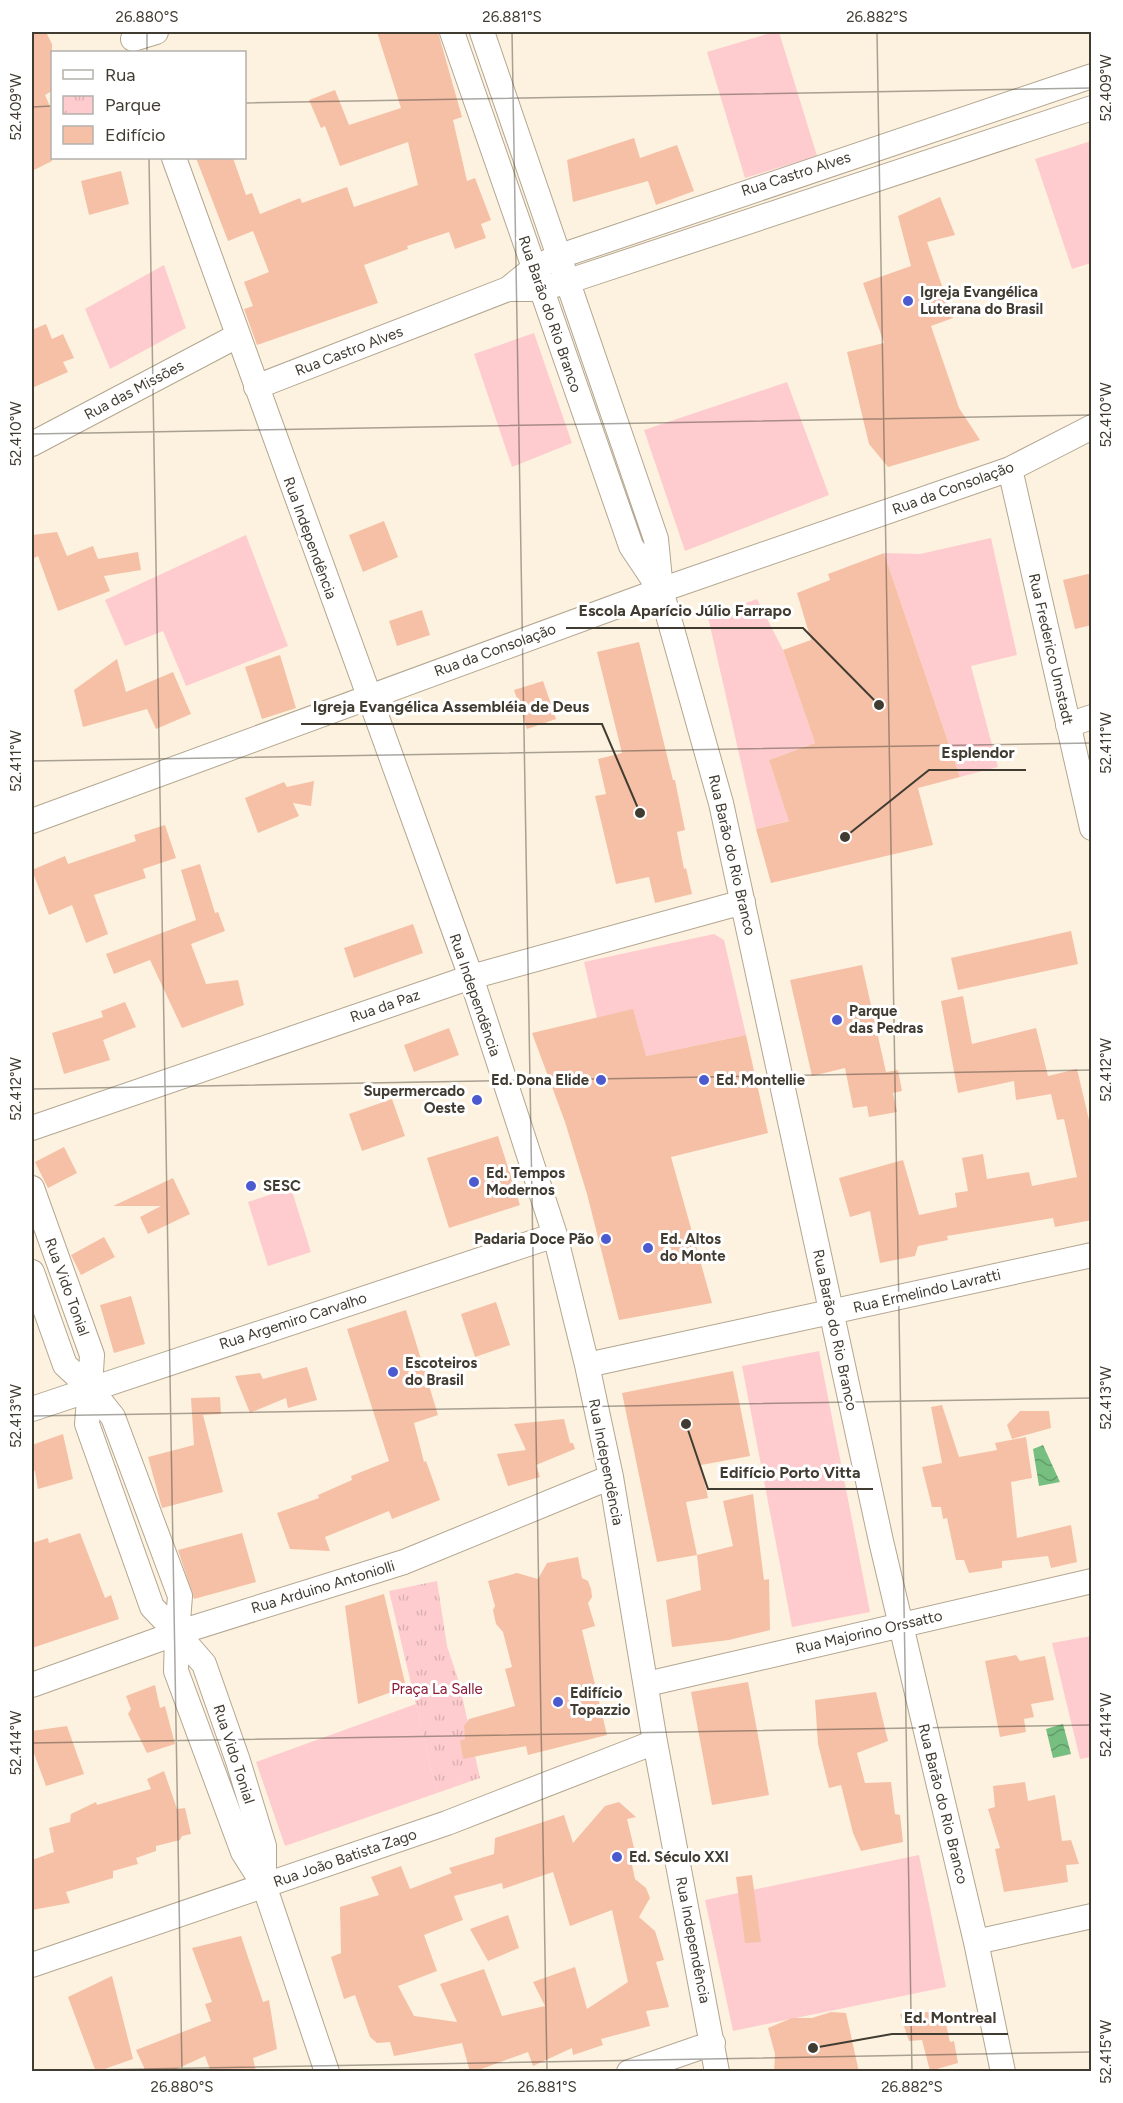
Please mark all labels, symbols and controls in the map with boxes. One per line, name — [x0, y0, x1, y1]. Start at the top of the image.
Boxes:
text: 26.880°S — [116, 8, 178, 26]
text: 26.881°S — [482, 8, 542, 26]
text: 26.882°S — [846, 8, 908, 26]
legend — [51, 51, 246, 159]
text: 52.409°W — [1097, 54, 1115, 122]
text: Rua — [105, 64, 136, 86]
text: 52.409°W — [7, 73, 25, 141]
text: Parque — [105, 94, 161, 116]
text: Edifício — [105, 124, 166, 146]
street label: Rua Castro Alves — [739, 148, 853, 200]
street label: Rua Barão do Rio Branco — [515, 233, 585, 395]
place label: Igreja Evangélica Luterana do Brasil — [920, 283, 1043, 318]
marker: Igreja Evangélica Luterana do Brasil — [901, 294, 915, 308]
street label: Rua Castro Alves — [293, 322, 405, 380]
street label: Rua das Missões — [81, 356, 187, 424]
text: 52.410°W — [1097, 382, 1115, 448]
text: 52.410°W — [7, 401, 25, 467]
street label: Rua da Consolação — [890, 458, 1017, 518]
street label: Rua Independência — [280, 475, 340, 601]
street label: Rua Frederico Umstadt — [1025, 572, 1077, 727]
callout: Escola Aparício Júlio Farrapo — [566, 594, 803, 628]
text: Escola Aparício Júlio Farrapo — [578, 601, 792, 620]
street label: Rua da Consolação — [432, 620, 559, 680]
callout: Igreja Evangélica Assembléia de Deus — [301, 690, 602, 724]
text: Igreja Evangélica Assembléia de Deus — [313, 697, 590, 716]
text: 52.411°W — [1097, 712, 1115, 774]
text: 52.411°W — [7, 730, 25, 792]
callout: Esplendor — [929, 736, 1026, 770]
text: Esplendor — [941, 743, 1015, 762]
street label: Rua Barão do Rio Branco — [705, 773, 759, 937]
street label: Rua Independência — [446, 931, 504, 1059]
street label: Rua da Paz — [348, 986, 422, 1026]
place label: Parque das Pedras — [849, 1002, 923, 1037]
marker: Parque das Pedras — [830, 1013, 844, 1027]
text: 52.412°W — [1097, 1037, 1115, 1102]
text: 52.412°W — [7, 1056, 25, 1121]
place label: Ed. Dona Elide — [491, 1071, 590, 1089]
place label: Ed. Montellie — [716, 1071, 806, 1089]
marker: Ed. Dona Elide — [594, 1073, 608, 1087]
marker: Ed. Montellie — [697, 1073, 711, 1087]
place label: Supermercado Oeste — [363, 1082, 466, 1117]
marker: Supermercado Oeste — [470, 1093, 484, 1107]
place label: Ed. Tempos Modernos — [486, 1164, 565, 1199]
marker: Ed. Tempos Modernos — [467, 1175, 481, 1189]
place label: SESC — [263, 1177, 301, 1195]
marker: SESC — [244, 1179, 258, 1193]
place label: Padaria Doce Pão — [474, 1230, 594, 1248]
place label: Ed. Altos do Monte — [660, 1230, 726, 1265]
marker: Padaria Doce Pão — [599, 1232, 613, 1246]
street label: Rua Vido Tonial — [41, 1236, 93, 1338]
marker: Ed. Altos do Monte — [641, 1241, 655, 1255]
street label: Rua Barão do Rio Branco — [809, 1248, 861, 1413]
street label: Rua Ermelindo Lavratti — [851, 1265, 1003, 1317]
street label: Rua Argemiro Carvalho — [217, 1289, 369, 1353]
place label: Escoteiros do Brasil — [405, 1354, 477, 1389]
marker: Escoteiros do Brasil — [386, 1365, 400, 1379]
text: 52.413°W — [1097, 1366, 1115, 1430]
text: 52.413°W — [7, 1384, 25, 1448]
street label: Rua Independência — [585, 1397, 627, 1527]
callout: Edifício Porto Vitta — [708, 1455, 873, 1489]
text: Edifício Porto Vitta — [720, 1463, 860, 1482]
street label: Rua Arduino Antoniolli — [249, 1557, 397, 1617]
street label: Rua Majorino Orssatto — [794, 1606, 944, 1658]
park label: Praça La Salle — [391, 1680, 483, 1698]
place label: Edifício Topazzio — [570, 1684, 631, 1719]
text: 52.414°W — [1097, 1692, 1115, 1757]
marker: Edifício Topazzio — [551, 1695, 565, 1709]
street label: Rua Vido Tonial — [210, 1702, 258, 1806]
text: 52.414°W — [7, 1710, 25, 1775]
street label: Rua Barão do Rio Branco — [914, 1722, 972, 1886]
street label: Rua João Batista Zago — [271, 1825, 419, 1891]
place label: Ed. Século XXI — [629, 1848, 729, 1866]
marker: Ed. Século XXI — [610, 1850, 624, 1864]
street label: Rua Independência — [672, 1875, 714, 2005]
callout: Ed. Montreal — [892, 2000, 1008, 2034]
text: Ed. Montreal — [904, 2008, 996, 2027]
text: 52.415°W — [1097, 2019, 1115, 2084]
text: 26.880°S — [151, 2078, 213, 2096]
text: 26.881°S — [517, 2078, 577, 2096]
text: 26.882°S — [881, 2078, 943, 2096]

